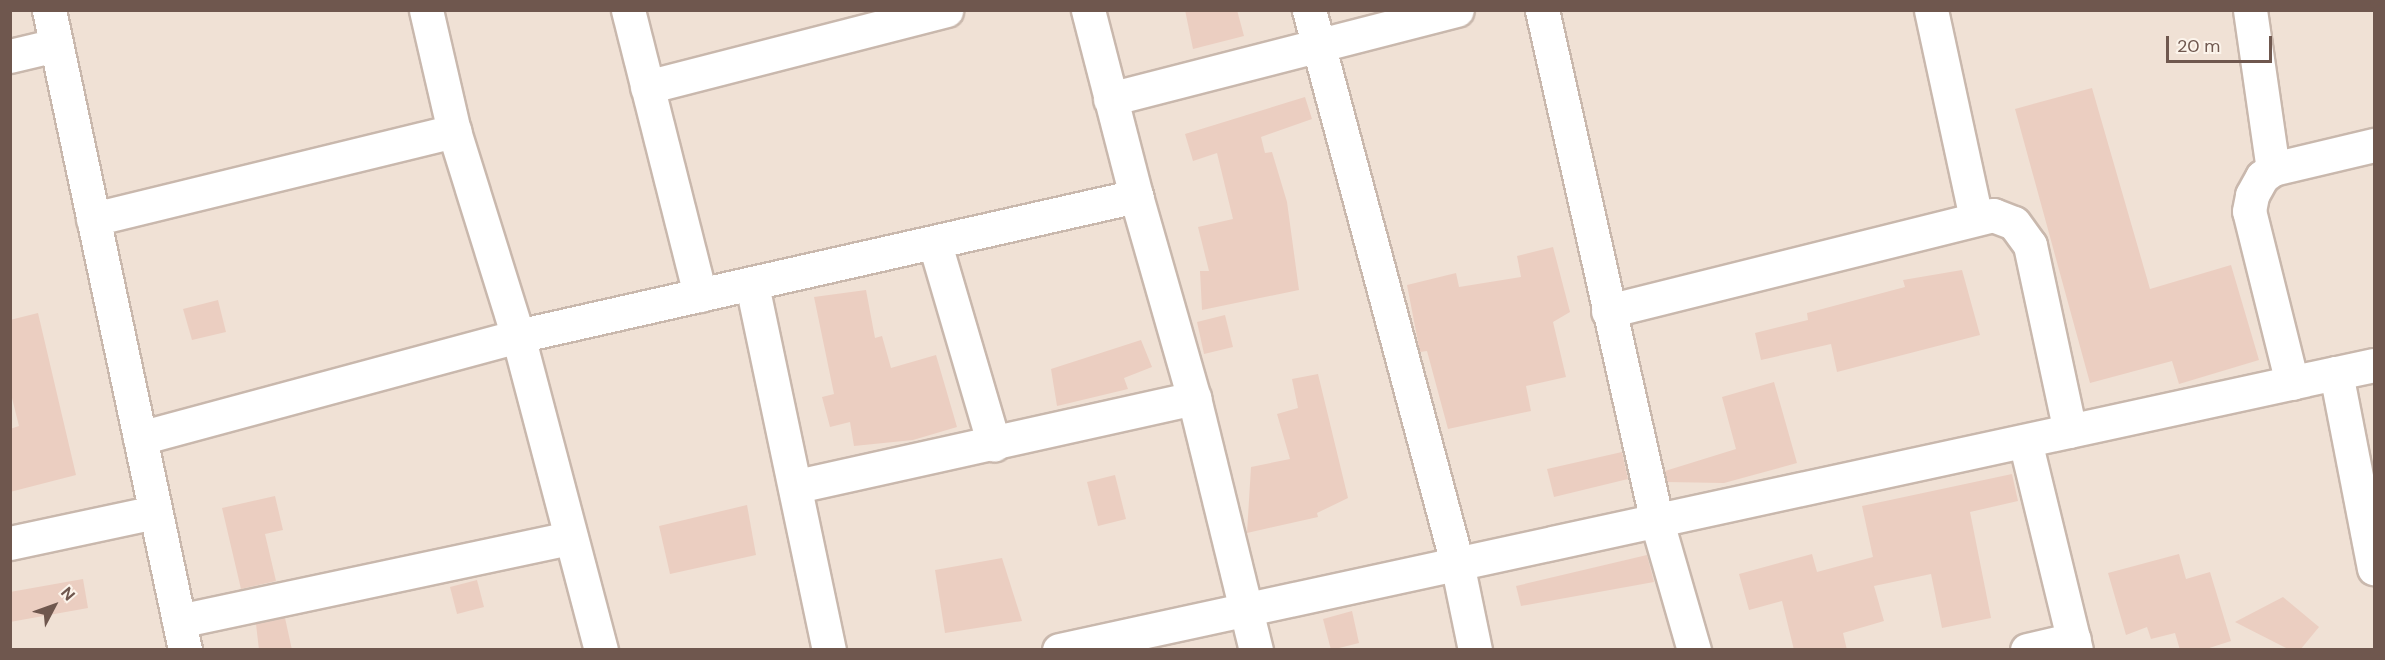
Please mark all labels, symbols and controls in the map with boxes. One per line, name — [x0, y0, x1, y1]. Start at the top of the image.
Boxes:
scale bar — [2169, 24, 2276, 62]
text: 20 m — [2177, 34, 2220, 58]
north arrow — [24, 576, 84, 636]
text: N — [56, 583, 80, 605]

